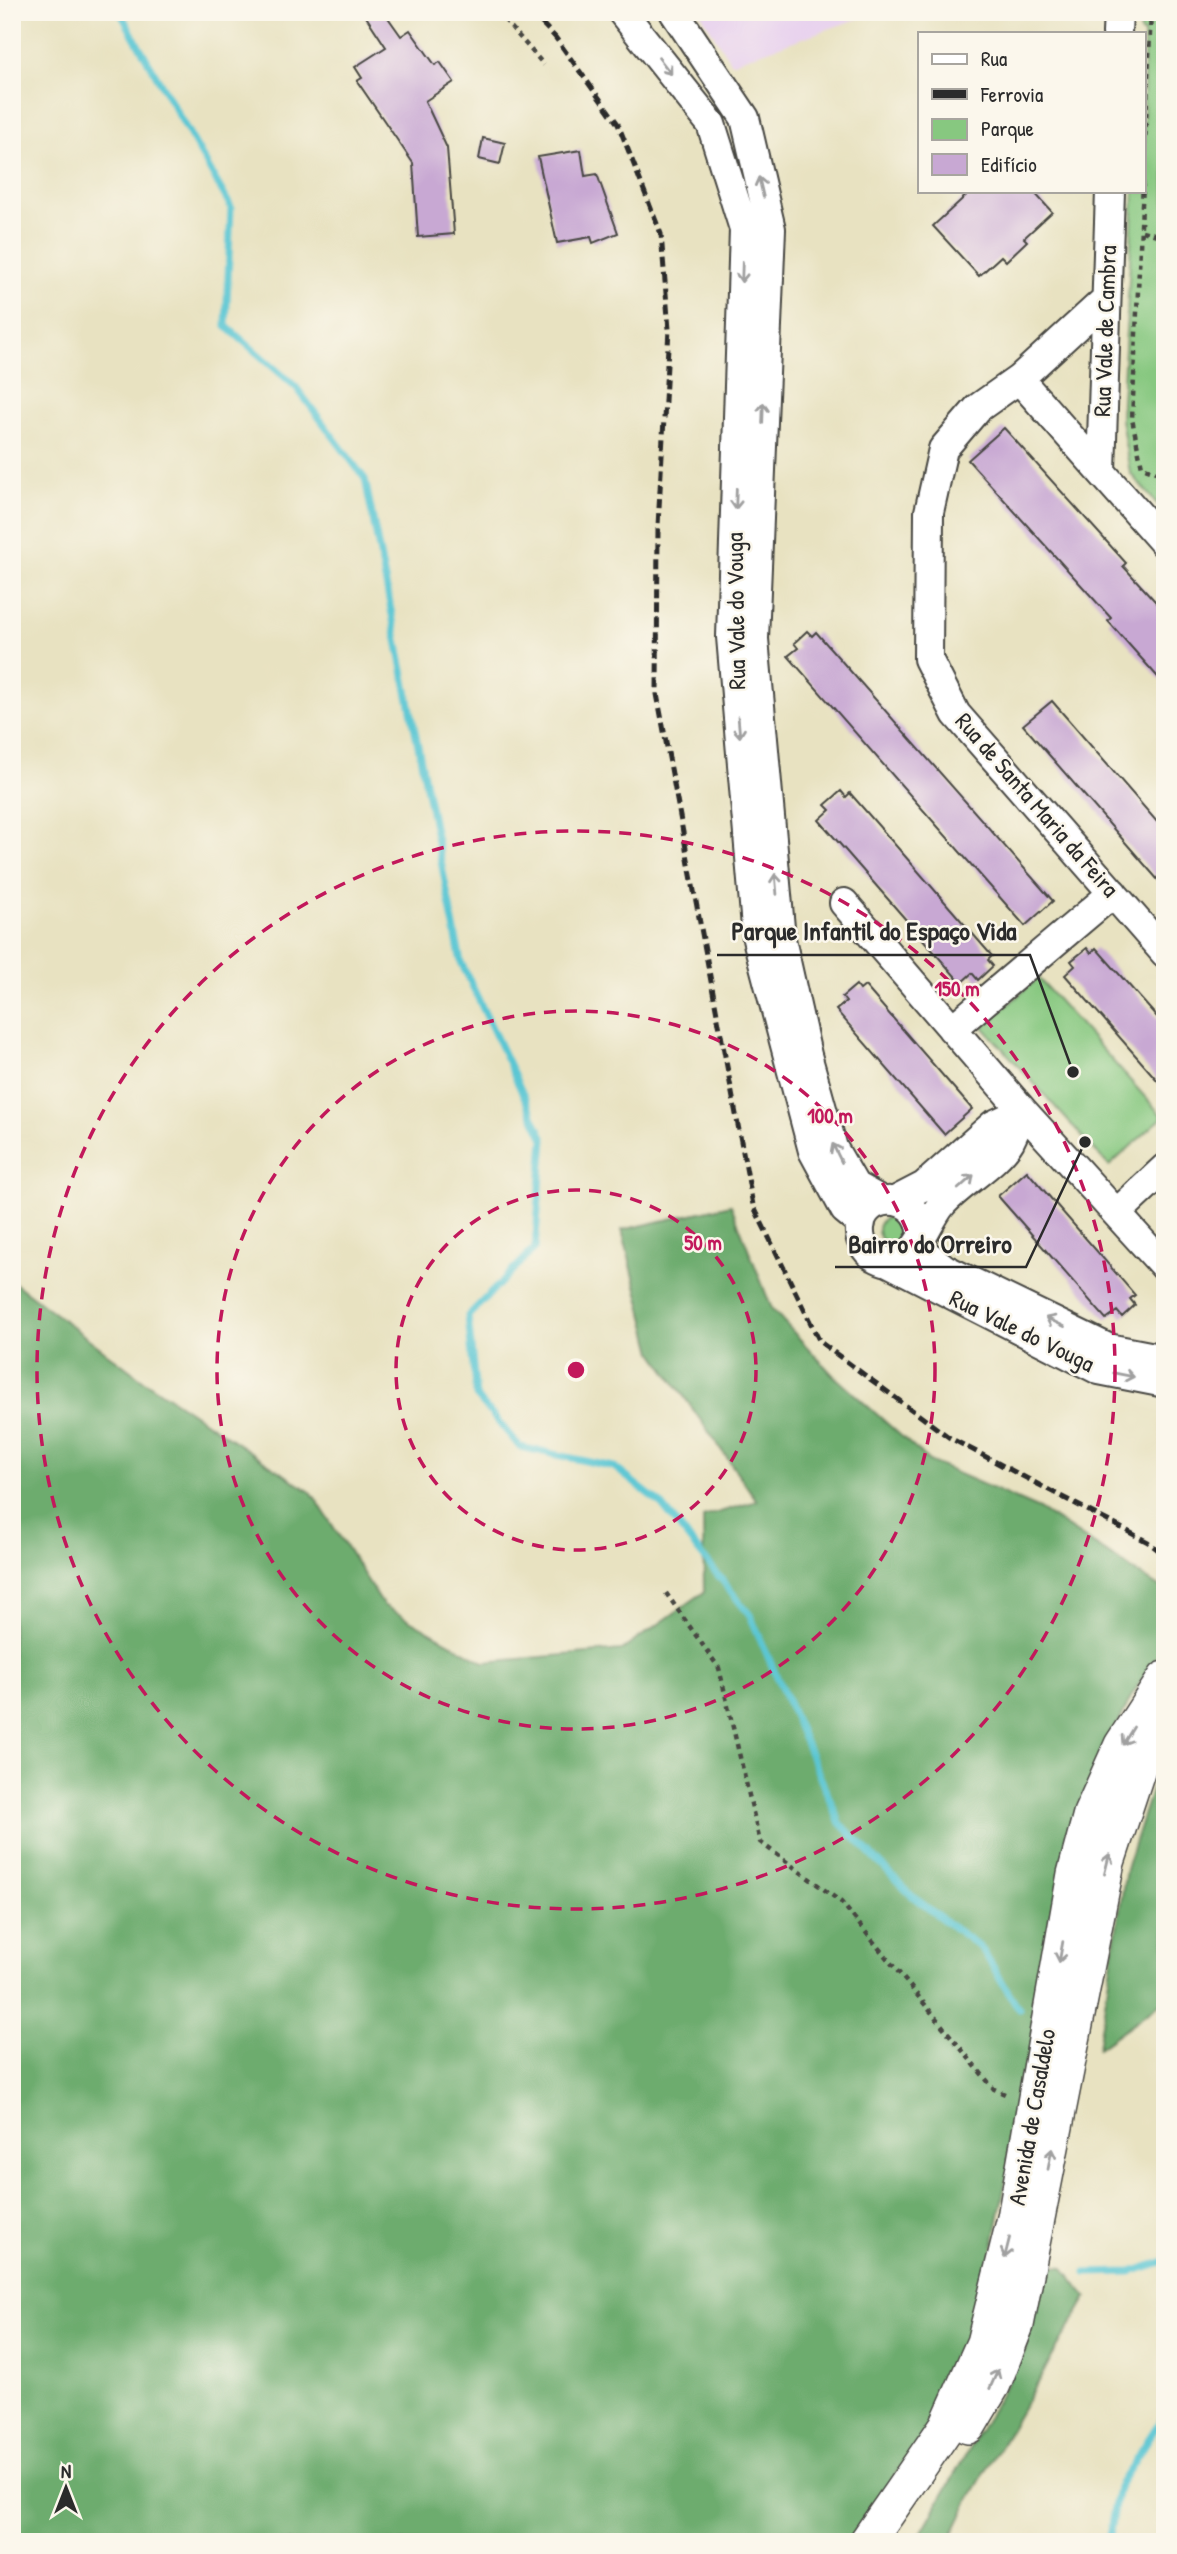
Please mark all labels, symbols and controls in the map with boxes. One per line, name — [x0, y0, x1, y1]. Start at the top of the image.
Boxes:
legend — [918, 32, 1146, 192]
text: Rua — [981, 44, 1007, 73]
one-way arrow — [657, 56, 672, 74]
text: Ferrovia — [980, 80, 1043, 109]
text: Parque — [981, 114, 1034, 143]
text: Edifício — [981, 150, 1037, 179]
one-way arrow — [754, 176, 768, 199]
street label: Rua Vale de Cambra — [1085, 245, 1123, 417]
one-way arrow — [736, 260, 749, 283]
one-way arrow — [757, 402, 770, 425]
one-way arrow — [729, 488, 742, 511]
street label: Rua Vale do Vouga — [718, 532, 752, 690]
street label: Rua de Santa Maria da Feira — [949, 705, 1127, 903]
one-way arrow — [733, 715, 746, 737]
one-way arrow — [769, 874, 782, 896]
callout: Parque Infantil do Espaço Vida — [717, 908, 1030, 955]
text: Parque Infantil do Espaço Vida — [731, 913, 1017, 949]
text: 150 m — [934, 974, 980, 1003]
text: 100 m — [807, 1101, 853, 1130]
one-way arrow — [830, 1143, 843, 1164]
one-way arrow — [957, 1174, 975, 1190]
callout: Bairro do Orreiro — [835, 1220, 1026, 1267]
text: Bairro do Orreiro — [848, 1226, 1012, 1261]
text: 50 m — [684, 1228, 722, 1257]
street label: Rua Vale do Vouga — [945, 1281, 1100, 1379]
one-way arrow — [1045, 1315, 1066, 1328]
centre of rings — [564, 1358, 588, 1382]
one-way arrow — [1112, 1368, 1135, 1382]
one-way arrow — [1121, 1726, 1135, 1746]
one-way arrow — [1101, 1853, 1114, 1875]
one-way arrow — [1054, 1940, 1067, 1963]
street label: Avenida de Casaldelo — [1000, 2026, 1062, 2207]
one-way arrow — [1043, 2148, 1057, 2171]
one-way arrow — [1000, 2236, 1013, 2259]
one-way arrow — [988, 2369, 1001, 2390]
north arrow — [32, 2452, 102, 2522]
text: N — [61, 2458, 71, 2484]

